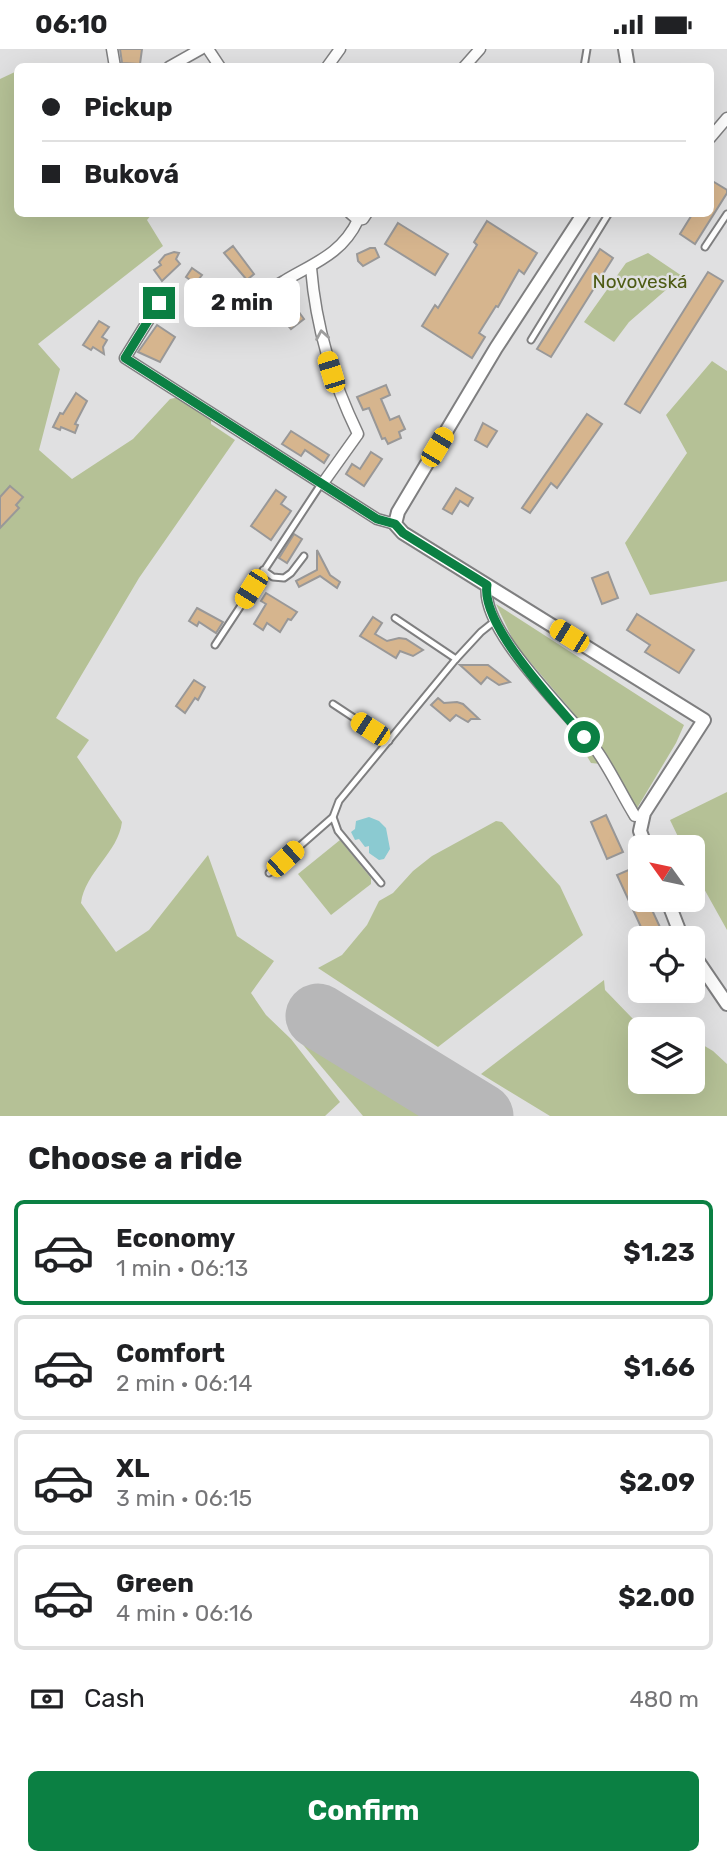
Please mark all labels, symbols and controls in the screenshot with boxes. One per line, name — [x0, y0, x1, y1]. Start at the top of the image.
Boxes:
text: 06:10 — [35, 9, 108, 40]
text: Pickup — [84, 92, 173, 123]
text: Buková — [84, 159, 179, 190]
park label: Novoveská — [592, 270, 688, 293]
callout: 2 min — [184, 279, 299, 327]
route end — [143, 287, 175, 319]
text: 2 min — [211, 288, 273, 316]
one-way arrow — [315, 329, 330, 340]
car — [315, 349, 348, 395]
car — [418, 424, 457, 470]
car — [231, 566, 272, 612]
car — [546, 616, 593, 656]
car — [347, 709, 394, 749]
route start — [568, 721, 600, 753]
north arrow — [628, 835, 705, 912]
map controls — [628, 835, 705, 1094]
car — [263, 837, 308, 881]
button: locate — [628, 926, 705, 1003]
button: layers — [628, 1017, 705, 1094]
text: Choose a ride — [28, 1139, 242, 1177]
icon: car — [32, 1221, 95, 1284]
text: Economy — [116, 1223, 235, 1254]
text: $1.23 — [623, 1237, 695, 1268]
text: 1 min · 06:13 — [116, 1254, 248, 1282]
icon: car — [32, 1336, 95, 1399]
text: Comfort — [116, 1338, 225, 1369]
text: $1.66 — [624, 1352, 695, 1383]
text: 2 min · 06:14 — [116, 1369, 252, 1397]
icon: car — [32, 1451, 95, 1514]
text: XL — [116, 1453, 149, 1484]
text: $2.09 — [619, 1467, 695, 1498]
text: 3 min · 06:15 — [116, 1484, 252, 1512]
icon: car — [32, 1566, 95, 1629]
text: Green — [116, 1568, 194, 1599]
text: $2.00 — [618, 1582, 695, 1613]
text: 4 min · 06:16 — [116, 1599, 253, 1627]
icon: cash — [28, 1680, 66, 1718]
text: Cash — [84, 1683, 145, 1714]
text: 480 m — [629, 1685, 699, 1713]
button: Confirm — [28, 1771, 699, 1851]

